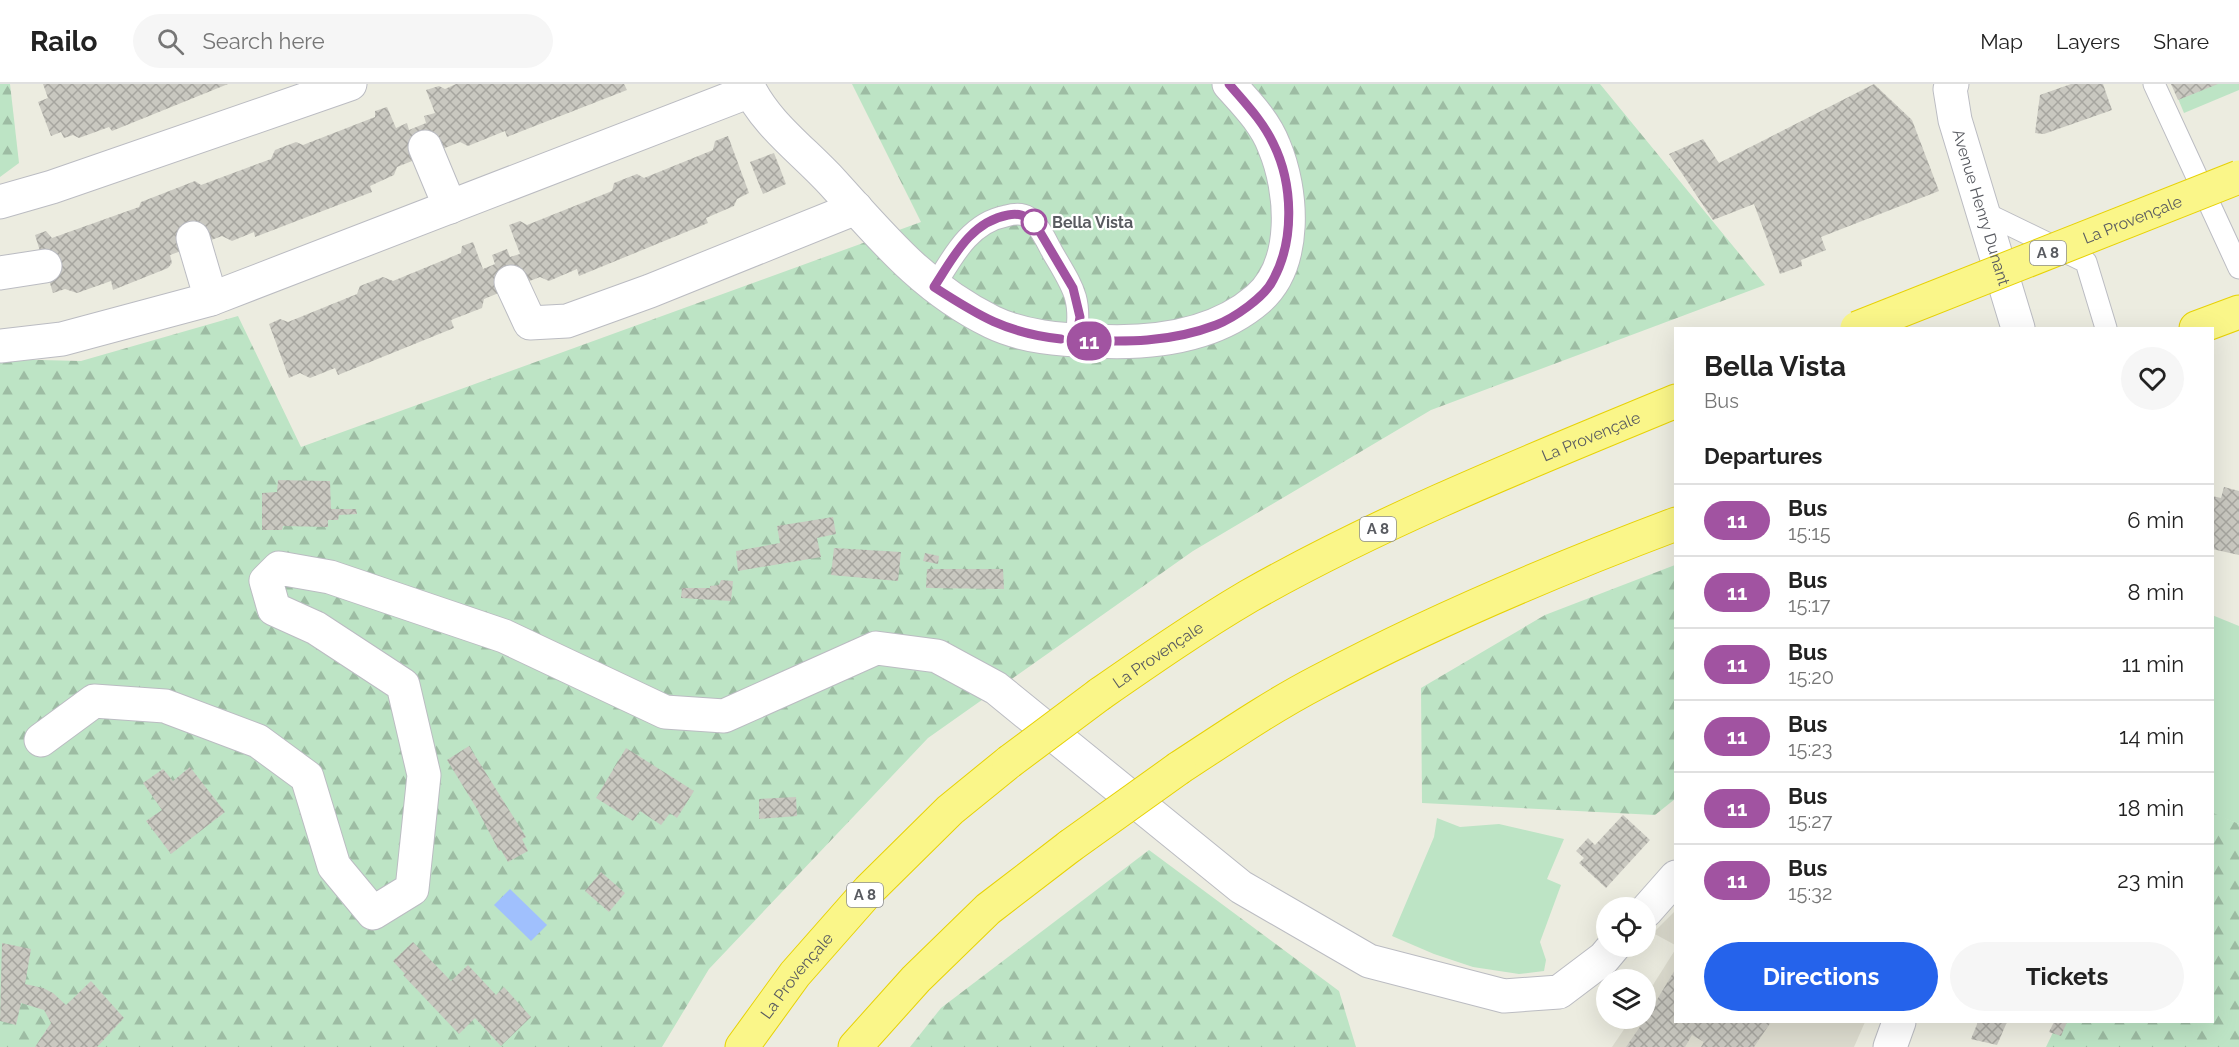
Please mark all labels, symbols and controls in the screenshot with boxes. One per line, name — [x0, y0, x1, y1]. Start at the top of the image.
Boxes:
search box — [133, 14, 553, 68]
text: Railo — [30, 25, 97, 58]
icon: search — [154, 25, 187, 58]
text: Search here — [202, 28, 325, 54]
text: Map — [1980, 29, 2023, 54]
text: Layers — [2056, 29, 2120, 54]
text: Share — [2153, 29, 2209, 54]
street label: Avenue Henry Dunant — [1948, 127, 2014, 288]
street label: La Provençale — [2080, 192, 2185, 248]
marker: Bella Vista — [1021, 209, 1047, 235]
place label: Bella Vista — [1052, 213, 1133, 232]
road number: A 8 — [2030, 241, 2066, 265]
line badge: 11 — [1062, 322, 1116, 360]
text: 11 — [1079, 329, 1099, 354]
button: heart — [2121, 347, 2184, 410]
text: Bella Vista — [1704, 350, 1846, 383]
text: Bus — [1704, 389, 1739, 413]
street label: La Provençale — [1539, 408, 1643, 466]
text: Departures — [1704, 443, 1822, 469]
text: Bus — [1788, 495, 1827, 521]
text: 6 min — [2127, 507, 2184, 533]
text: 11 — [1727, 508, 1747, 533]
road number: A 8 — [1360, 517, 1396, 541]
text: 15:15 — [1788, 521, 1831, 545]
text: Bus — [1788, 567, 1827, 593]
text: 8 min — [2128, 579, 2184, 605]
text: 11 — [1727, 580, 1747, 605]
text: 15:17 — [1788, 593, 1830, 617]
street label: La Provençale — [1109, 618, 1207, 692]
text: Bus — [1788, 639, 1827, 665]
text: 11 min — [2122, 651, 2184, 677]
text: 11 — [1727, 652, 1747, 677]
text: 15:20 — [1788, 665, 1834, 689]
text: Bus — [1788, 711, 1827, 737]
text: 14 min — [2119, 723, 2184, 749]
text: 11 — [1727, 724, 1747, 749]
text: 15:23 — [1788, 737, 1832, 761]
text: Bus — [1788, 783, 1827, 809]
text: 18 min — [2118, 795, 2184, 821]
text: 11 — [1727, 796, 1747, 821]
text: 15:27 — [1788, 809, 1832, 833]
text: Bus — [1788, 855, 1827, 881]
text: 23 min — [2117, 867, 2184, 893]
text: 11 — [1727, 868, 1747, 893]
text: 15:32 — [1788, 881, 1832, 905]
road number: A 8 — [847, 883, 883, 907]
map controls — [1596, 897, 1656, 1029]
button: locate — [1596, 897, 1656, 957]
street label: La Provençale — [757, 929, 837, 1023]
button: Directions — [1704, 942, 1938, 1011]
button: Tickets — [1950, 942, 2184, 1011]
button: layers — [1596, 969, 1656, 1029]

